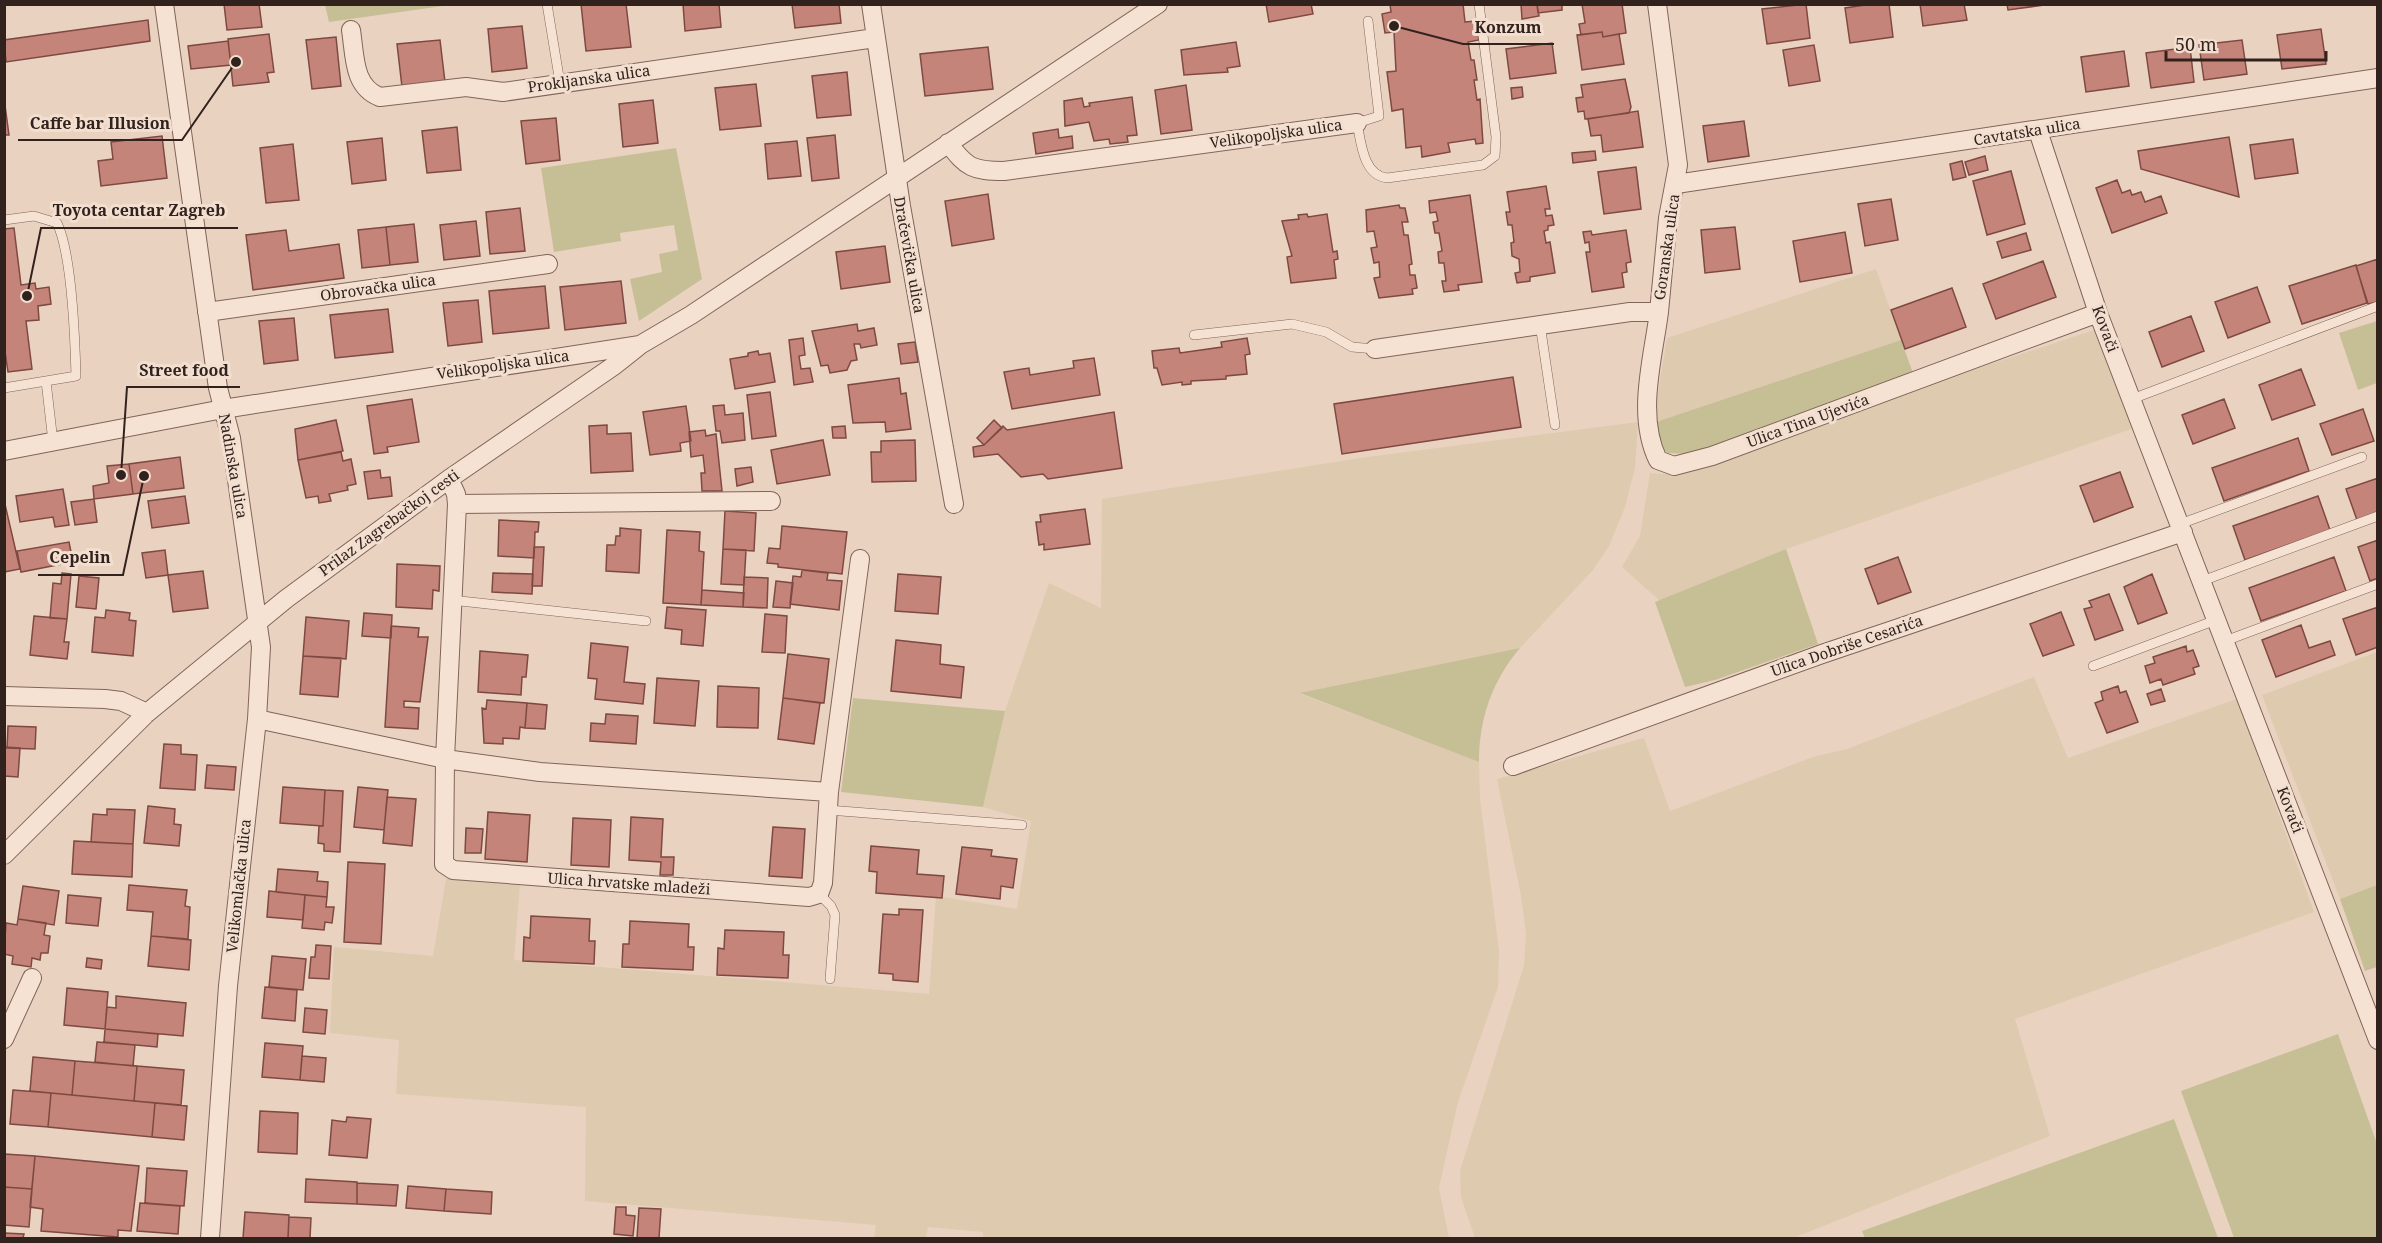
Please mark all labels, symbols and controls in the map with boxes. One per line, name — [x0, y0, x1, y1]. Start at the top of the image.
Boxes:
callout: Konzum — [1463, 10, 1554, 44]
text: Konzum — [1475, 16, 1542, 38]
scale bar — [2166, 24, 2326, 62]
text: 50 m — [2175, 32, 2217, 56]
street label: Prokljanska ulica — [526, 60, 651, 97]
callout: Caffe bar Illusion — [18, 106, 182, 140]
text: Caffe bar Illusion — [30, 112, 171, 134]
street label: Cavtatska ulica — [1972, 113, 2082, 149]
street label: Velikopoljska ulica — [1208, 114, 1343, 152]
street label: Goranska ulica — [1649, 193, 1683, 301]
callout: Toyota centar Zagreb — [41, 194, 238, 228]
street label: Dračevička ulica — [890, 195, 930, 315]
text: Toyota centar Zagreb — [53, 199, 225, 221]
street label: Obrovačka ulica — [319, 269, 437, 305]
street label: Kovači — [2088, 303, 2124, 355]
street label: Velikopoljska ulica — [435, 345, 570, 383]
callout: Street food — [127, 353, 240, 387]
text: Street food — [139, 359, 229, 381]
street label: Ulica Tina Ujevića — [1744, 389, 1871, 451]
street label: Nadinska ulica — [215, 412, 253, 520]
street label: Prilaz Zagrebačkoj cesti — [314, 464, 463, 580]
callout: Cepelin — [38, 541, 123, 575]
text: Cepelin — [49, 546, 111, 568]
street label: Ulica Dobriše Cesarića — [1768, 610, 1925, 680]
street label: Kovači — [2273, 784, 2309, 836]
street label: Velikomlačka ulica — [221, 818, 255, 954]
street label: Ulica hrvatske mladeži — [547, 867, 711, 899]

